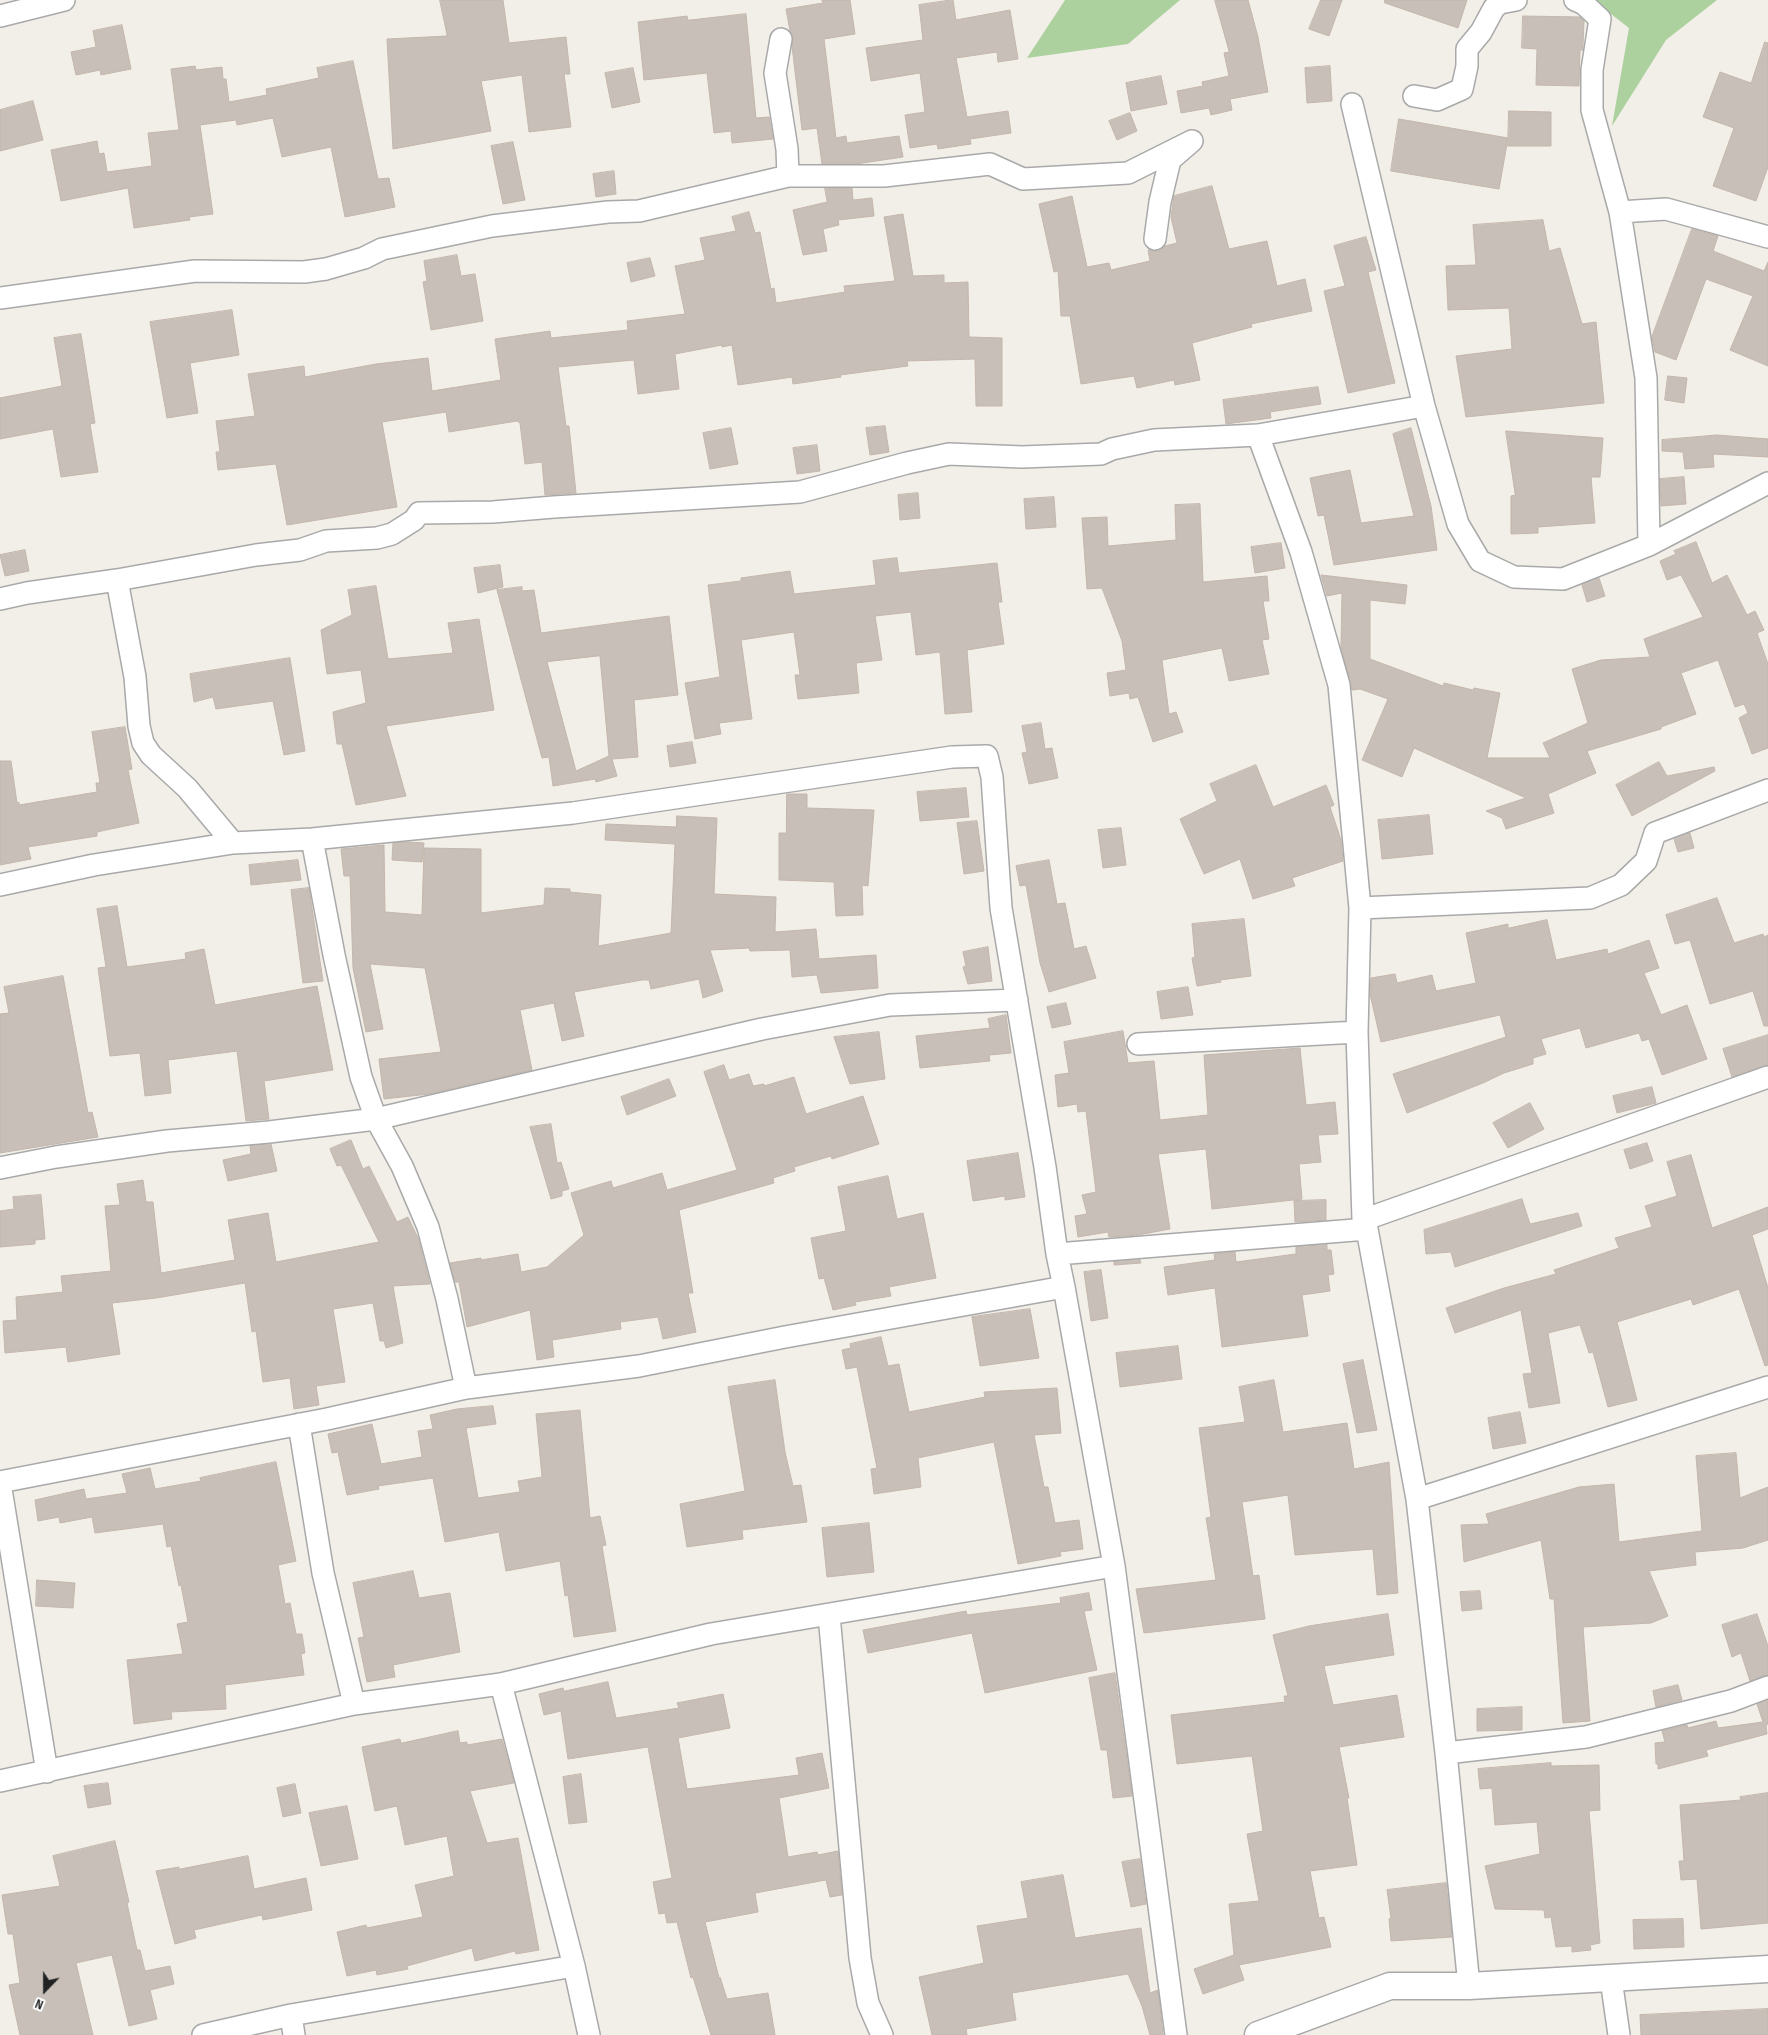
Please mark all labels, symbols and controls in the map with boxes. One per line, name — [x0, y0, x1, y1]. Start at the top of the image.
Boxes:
north arrow — [20, 1965, 70, 2015]
text: N — [33, 1995, 46, 2014]

